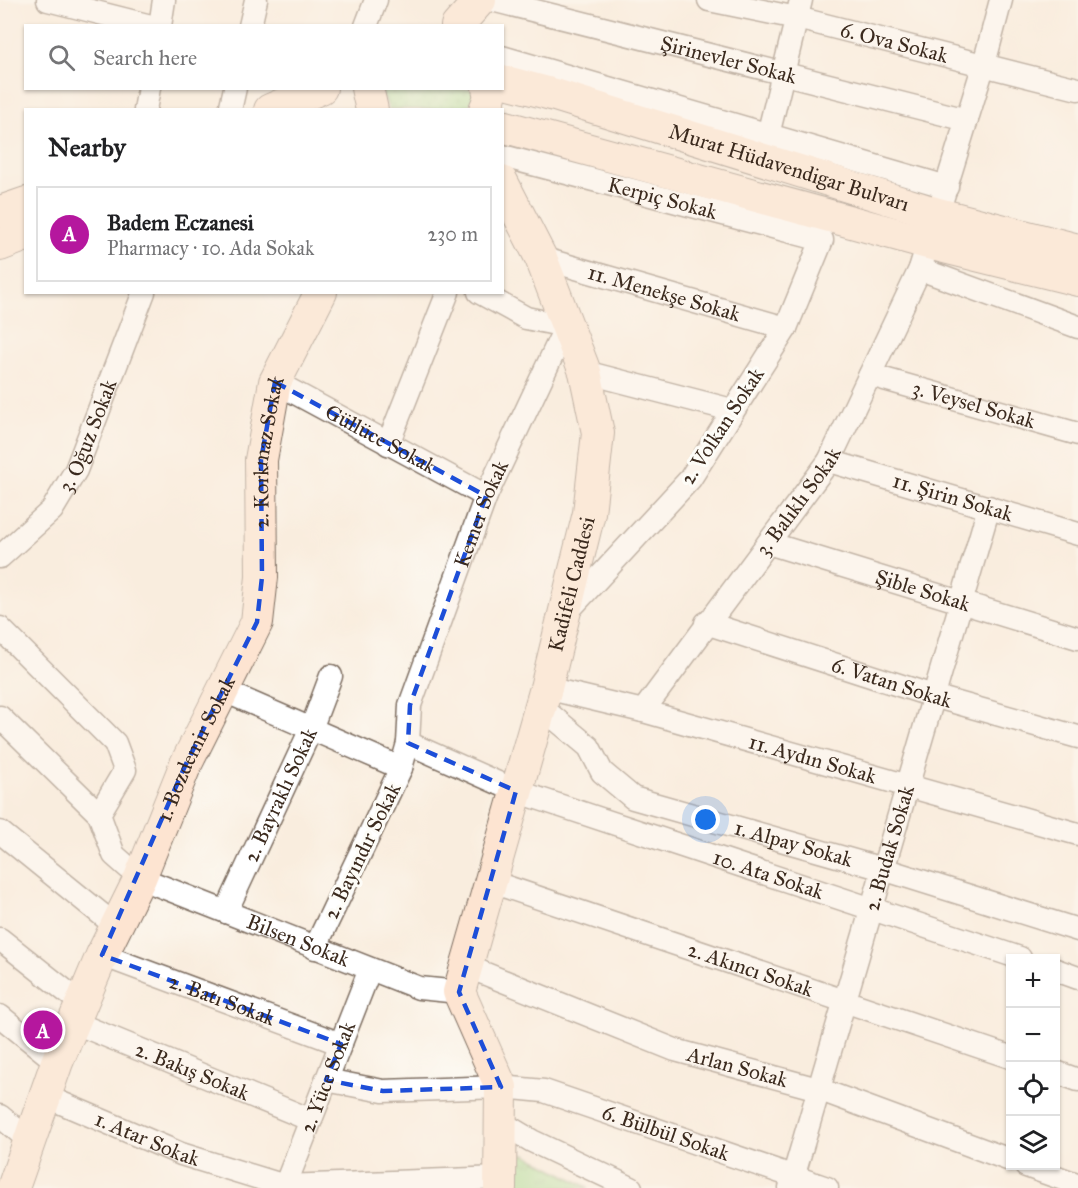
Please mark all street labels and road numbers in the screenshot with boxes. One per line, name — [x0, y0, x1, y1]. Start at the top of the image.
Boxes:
street label: 6. Ova Sokak — [837, 16, 951, 69]
street label: Şirinevler Sokak — [658, 30, 800, 90]
street label: Murat Hüdavendigar Bulvarı — [666, 118, 913, 217]
street label: Kerpiç Sokak — [605, 171, 720, 225]
street label: 11. Menekşe Sokak — [585, 259, 744, 327]
street label: 2. Volkan Sokak — [674, 362, 770, 490]
street label: 2. Korkmaz Sokak — [247, 370, 290, 529]
street label: 3. Oğuz Sokak — [53, 375, 123, 497]
street label: 3. Veysel Sokak — [909, 375, 1039, 434]
street label: Güllüce Sokak — [321, 399, 441, 480]
street label: 3. Balıklı Sokak — [750, 443, 847, 561]
street label: Kemer Sokak — [448, 456, 514, 571]
street label: 11. Şirin Sokak — [890, 467, 1016, 527]
street label: Kadifeli Caddesi — [542, 514, 601, 654]
street label: Şible Sokak — [872, 564, 974, 617]
street label: 6. Vatan Sokak — [828, 651, 955, 714]
street label: 1. Bozdemir Sokak — [151, 672, 241, 826]
street label: 2. Bayraklı Sokak — [238, 723, 323, 867]
street label: 11. Aydın Sokak — [746, 729, 880, 789]
street label: 2. Bayındır Sokak — [318, 778, 406, 924]
street label: 2. Budak Sokak — [859, 782, 920, 914]
street label: 1. Alpay Sokak — [731, 814, 856, 873]
street label: 10. Ata Sokak — [710, 844, 827, 905]
street label: Bilsen Sokak — [243, 908, 354, 972]
street label: 2. Akıncı Sokak — [684, 936, 817, 1003]
street label: 2. Batı Sokak — [165, 968, 279, 1031]
street label: 2. Yüce Sokak — [294, 1017, 361, 1137]
street label: 2. Bakış Sokak — [131, 1036, 254, 1106]
street label: Arlan Sokak — [683, 1041, 791, 1093]
street label: 6. Bülbül Sokak — [599, 1099, 733, 1167]
street label: 1. Atar Sokak — [91, 1106, 203, 1172]

